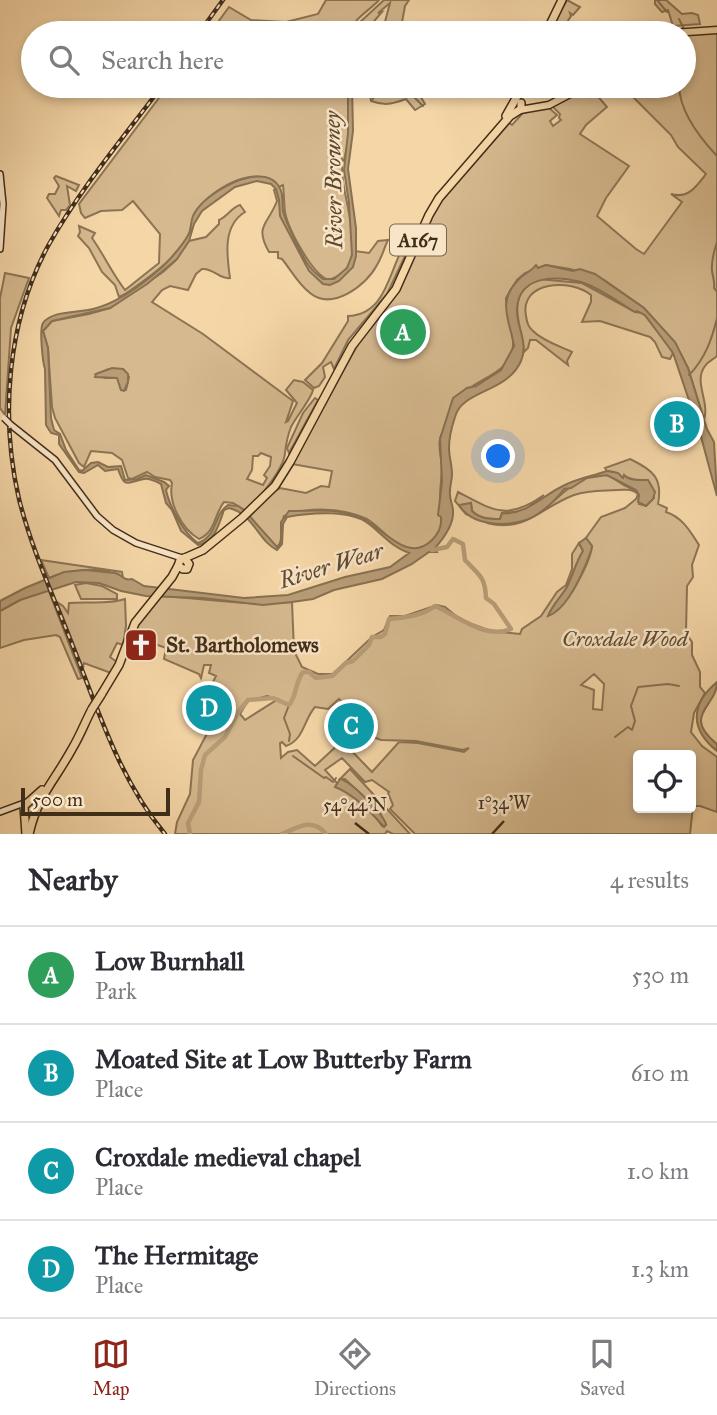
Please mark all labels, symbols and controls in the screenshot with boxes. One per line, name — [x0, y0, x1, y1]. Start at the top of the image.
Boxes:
search box — [21, 21, 696, 98]
icon: search — [45, 41, 83, 79]
text: Search here — [101, 44, 224, 76]
water label: River Browney — [318, 109, 348, 250]
road number: A167 — [390, 224, 446, 256]
pin: A — [380, 306, 426, 358]
pin: B — [654, 398, 700, 450]
your location — [481, 439, 515, 473]
water label: River Wear — [274, 535, 388, 594]
church icon: St. Bartholomews — [122, 626, 160, 664]
park label: Croxdale Wood — [562, 626, 690, 652]
place label: St. Bartholomews — [166, 632, 319, 658]
pin: D — [186, 682, 232, 734]
pin: C — [328, 700, 374, 752]
map controls — [633, 750, 696, 813]
button: locate — [633, 750, 696, 813]
scale bar — [21, 785, 170, 817]
text: 500 m — [32, 788, 83, 811]
text: 1°34'W — [478, 792, 531, 814]
text: 54°44'N — [323, 794, 387, 816]
text: Nearby — [28, 862, 118, 898]
text: 4 results — [610, 866, 689, 894]
text: Low Burnhall — [95, 945, 244, 977]
text: A — [43, 961, 59, 989]
text: 530 m — [631, 961, 689, 989]
text: Park — [95, 977, 137, 1005]
text: Moated Site at Low Butterby Farm — [95, 1043, 472, 1075]
text: B — [43, 1059, 59, 1087]
text: 610 m — [631, 1059, 689, 1087]
text: Place — [95, 1075, 143, 1103]
text: Croxdale medieval chapel — [95, 1141, 361, 1173]
text: C — [43, 1157, 59, 1185]
text: 1.0 km — [627, 1157, 689, 1185]
text: Place — [95, 1173, 143, 1201]
text: The Hermitage — [95, 1239, 258, 1271]
text: D — [42, 1255, 60, 1283]
text: 1.3 km — [631, 1255, 689, 1283]
text: Place — [95, 1271, 143, 1299]
tab: Map — [92, 1335, 130, 1400]
tab: Directions — [314, 1335, 396, 1400]
tab: Saved — [580, 1335, 625, 1400]

